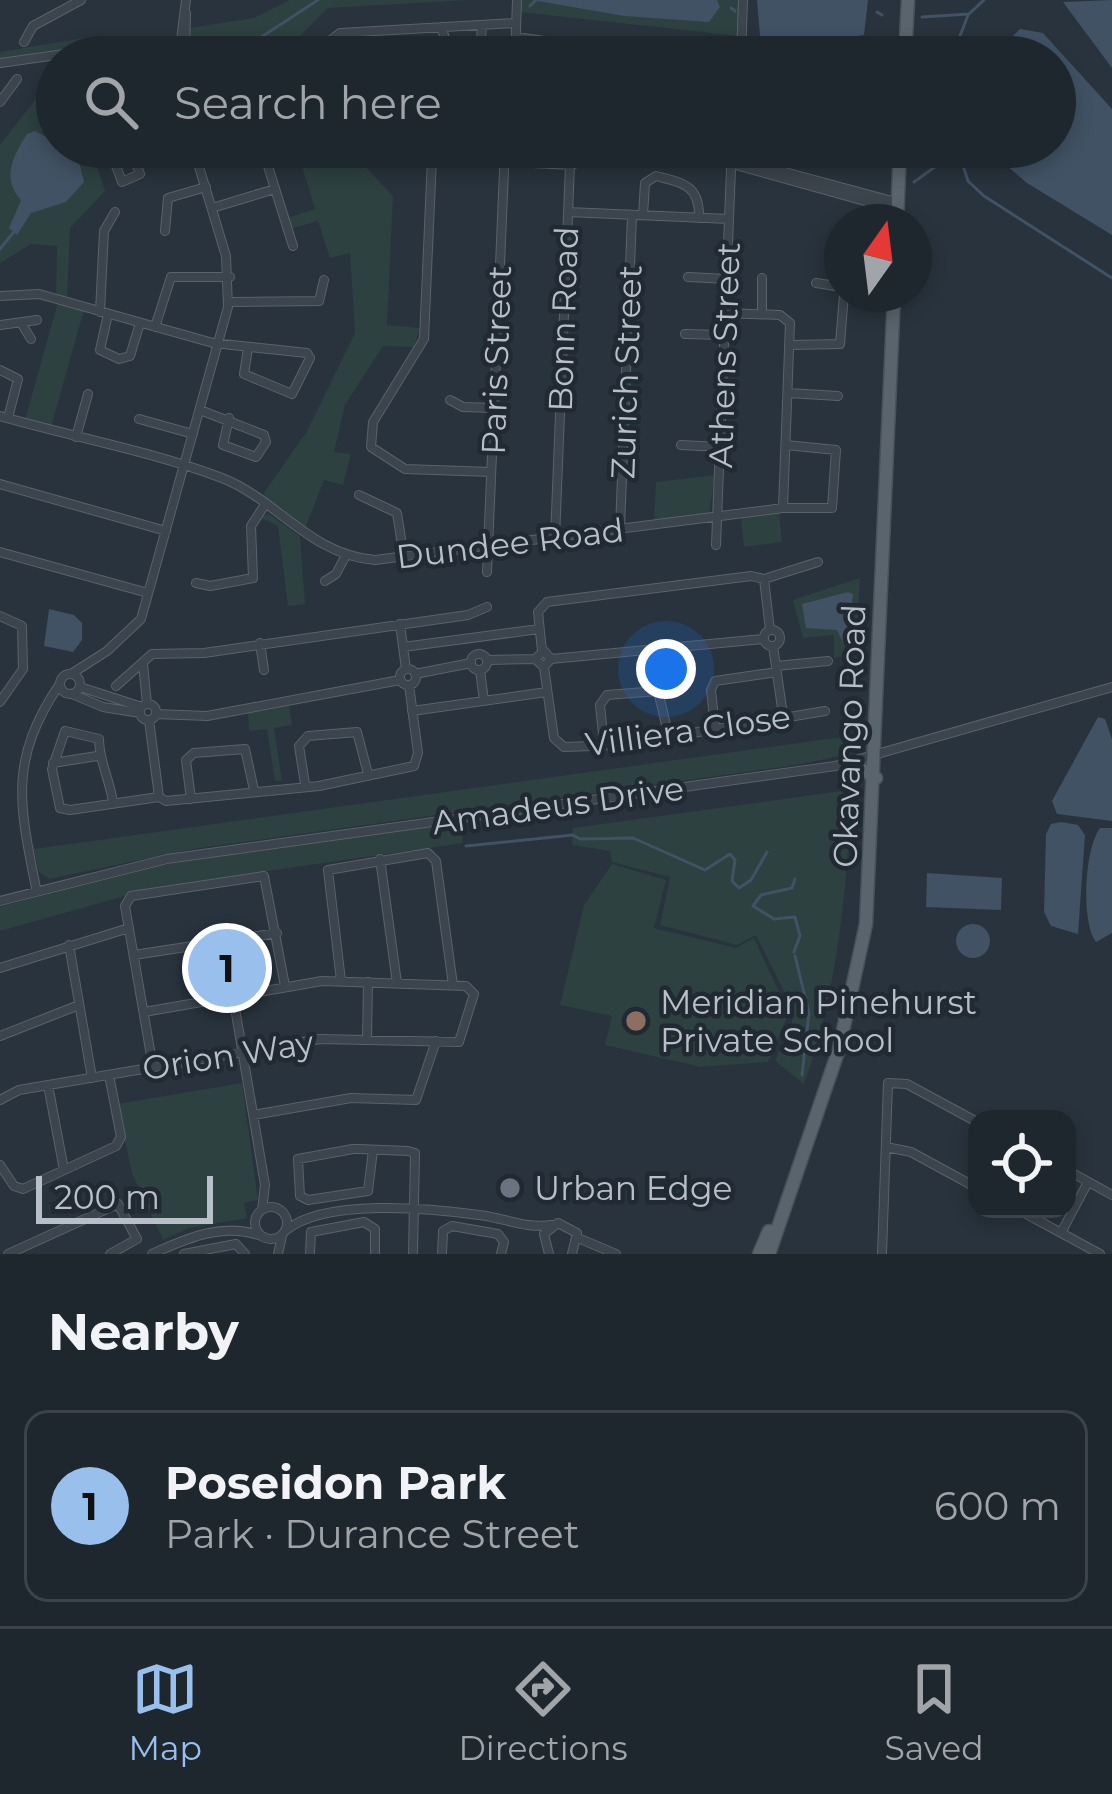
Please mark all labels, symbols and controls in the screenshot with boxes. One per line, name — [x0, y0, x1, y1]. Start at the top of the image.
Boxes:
search box — [36, 36, 1076, 168]
icon: search — [78, 69, 144, 135]
text: Search here — [174, 75, 442, 130]
north arrow — [824, 204, 932, 312]
street label: Bonn Road — [540, 226, 586, 412]
street label: Athens Street — [700, 241, 748, 469]
street label: Zurich Street — [602, 264, 650, 480]
street label: Paris Street — [473, 265, 519, 455]
street label: Dundee Road — [394, 509, 626, 577]
street label: Okavango Road — [824, 604, 874, 868]
your location — [636, 639, 696, 699]
street label: Villiera Close — [583, 696, 793, 764]
street label: Amadeus Drive — [430, 768, 686, 842]
pin: 1 — [188, 923, 266, 1013]
place label: Meridian Pinehurst Private School — [660, 982, 977, 1060]
marker: Meridian Pinehurst Private School — [623, 1008, 649, 1034]
street label: Orion Way — [140, 1022, 317, 1088]
map controls — [968, 1110, 1076, 1218]
button: locate — [968, 1110, 1076, 1218]
place label: Urban Edge — [534, 1168, 733, 1208]
scale bar — [36, 1170, 213, 1223]
marker: Urban Edge — [497, 1175, 523, 1201]
text: 200 m — [54, 1177, 160, 1217]
text: Nearby — [48, 1301, 239, 1363]
text: Poseidon Park — [165, 1455, 506, 1510]
text: 1 — [82, 1482, 98, 1530]
text: 600 m — [934, 1482, 1061, 1530]
text: Park · Durance Street — [165, 1510, 580, 1558]
tab: Map — [128, 1656, 202, 1768]
tab: Directions — [459, 1656, 628, 1768]
tab: Saved — [884, 1656, 984, 1768]

